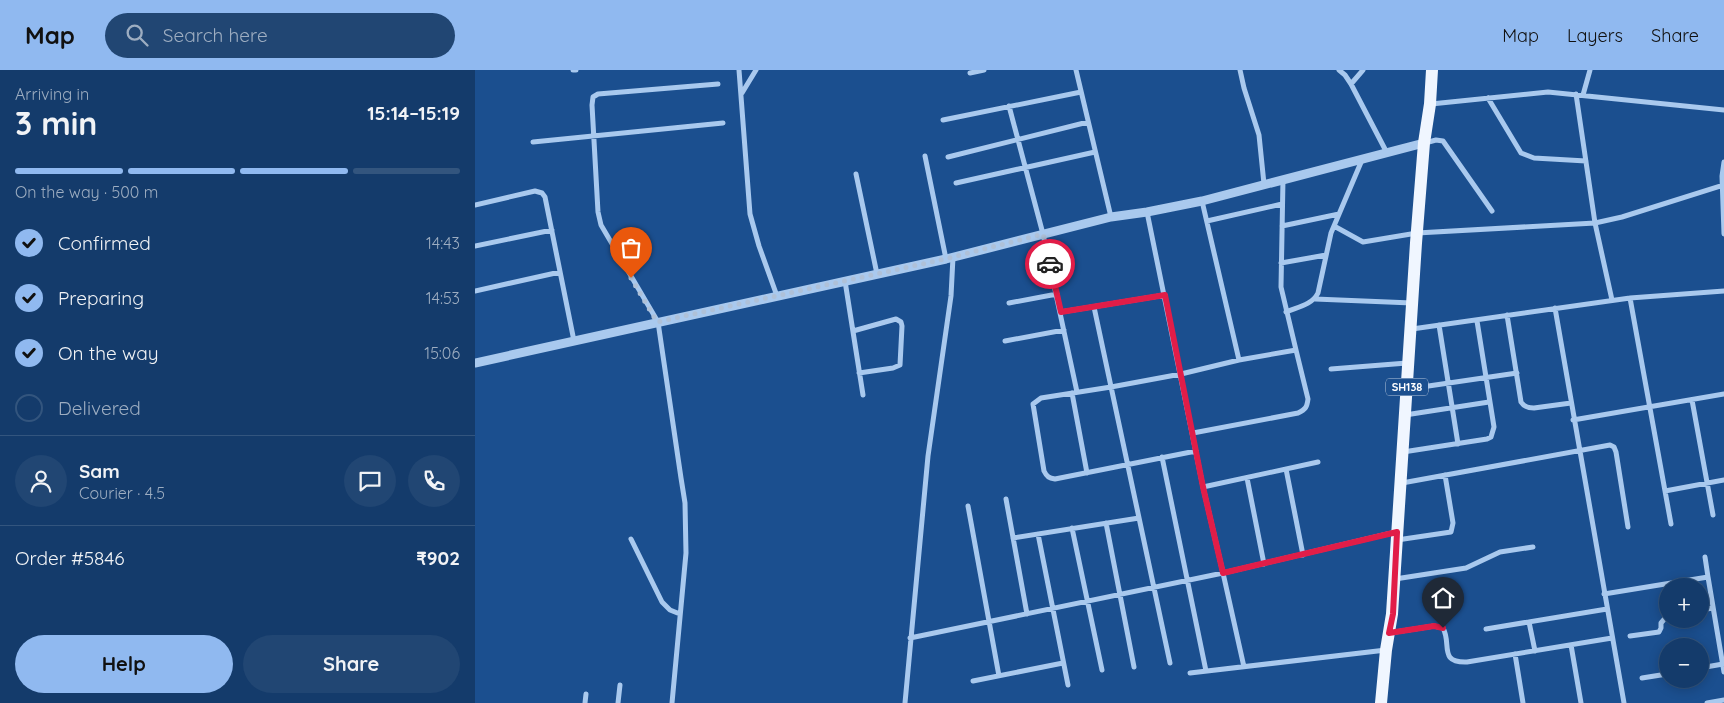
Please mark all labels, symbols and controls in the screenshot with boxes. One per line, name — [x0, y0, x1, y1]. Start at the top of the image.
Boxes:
search box — [105, 13, 455, 58]
text: Map — [25, 20, 75, 50]
icon: search — [123, 21, 151, 49]
text: Search here — [163, 23, 268, 47]
text: Map — [1502, 24, 1539, 47]
text: Layers — [1567, 24, 1623, 47]
text: Share — [1651, 24, 1699, 47]
text: Arriving in — [15, 84, 89, 104]
text: 15:14–15:19 — [367, 101, 460, 125]
text: 3 min — [15, 103, 97, 143]
text: On the way · 500 m — [15, 182, 158, 202]
pin — [610, 227, 652, 278]
icon: check — [15, 229, 43, 257]
text: Confirmed — [58, 231, 151, 255]
text: 14:43 — [426, 233, 460, 253]
icon: bag — [617, 234, 645, 262]
courier — [1025, 239, 1075, 289]
icon: car — [1036, 250, 1064, 278]
icon: check — [15, 284, 43, 312]
text: Preparing — [58, 286, 144, 310]
text: 14:53 — [426, 288, 460, 308]
icon: check — [15, 339, 43, 367]
text: On the way — [58, 341, 159, 365]
text: 15:06 — [424, 343, 460, 363]
road number: SH138 — [1386, 378, 1428, 396]
text: Delivered — [58, 396, 141, 420]
button: person — [15, 455, 67, 507]
button: chat — [344, 455, 396, 507]
button: phone — [408, 455, 460, 507]
text: Sam — [79, 459, 120, 483]
text: Courier · 4.5 — [79, 483, 165, 503]
text: Order #5846 — [15, 546, 124, 570]
text: ₹902 — [416, 546, 460, 570]
pin — [1422, 577, 1464, 628]
map controls — [1659, 578, 1709, 688]
button: + — [1659, 578, 1709, 628]
icon: home — [1429, 584, 1457, 612]
button: Help — [15, 635, 233, 693]
button: Share — [243, 635, 460, 693]
button: − — [1659, 638, 1709, 688]

